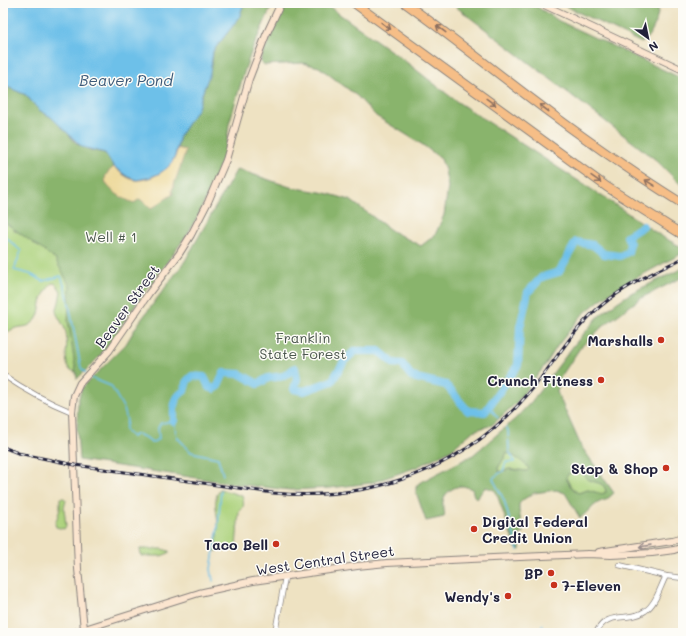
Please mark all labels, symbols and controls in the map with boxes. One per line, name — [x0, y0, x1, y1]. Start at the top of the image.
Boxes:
north arrow — [628, 18, 668, 58]
one-way arrow — [380, 21, 391, 30]
one-way arrow — [436, 25, 447, 33]
text: N — [646, 38, 661, 55]
water label: Beaver Pond — [79, 70, 174, 90]
one-way arrow — [485, 98, 496, 106]
one-way arrow — [538, 104, 549, 112]
one-way arrow — [590, 174, 601, 183]
one-way arrow — [644, 179, 656, 187]
park label: Well # 1 — [85, 227, 137, 246]
street label: Beaver Street — [90, 261, 164, 351]
park label: Franklin State Forest — [260, 328, 346, 363]
place label: Marshalls — [587, 331, 653, 350]
marker: Marshalls — [656, 335, 666, 345]
place label: Crunch Fitness — [487, 371, 593, 390]
marker: Crunch Fitness — [596, 375, 606, 385]
place label: Stop & Shop — [571, 459, 658, 478]
marker: Stop & Shop — [661, 463, 671, 473]
place label: Digital Federal Credit Union — [482, 512, 588, 547]
marker: Digital Federal Credit Union — [469, 524, 479, 534]
place label: Taco Bell — [204, 535, 268, 554]
marker: Taco Bell — [271, 539, 281, 549]
street label: West Central Street — [255, 541, 395, 579]
one-way arrow — [639, 542, 652, 550]
place label: BP — [524, 564, 543, 583]
marker: BP — [546, 568, 556, 578]
place label: 7-Eleven — [562, 576, 621, 595]
marker: 7-Eleven — [549, 580, 559, 590]
place label: Wendy's — [444, 587, 500, 606]
marker: Wendy's — [503, 591, 513, 601]

